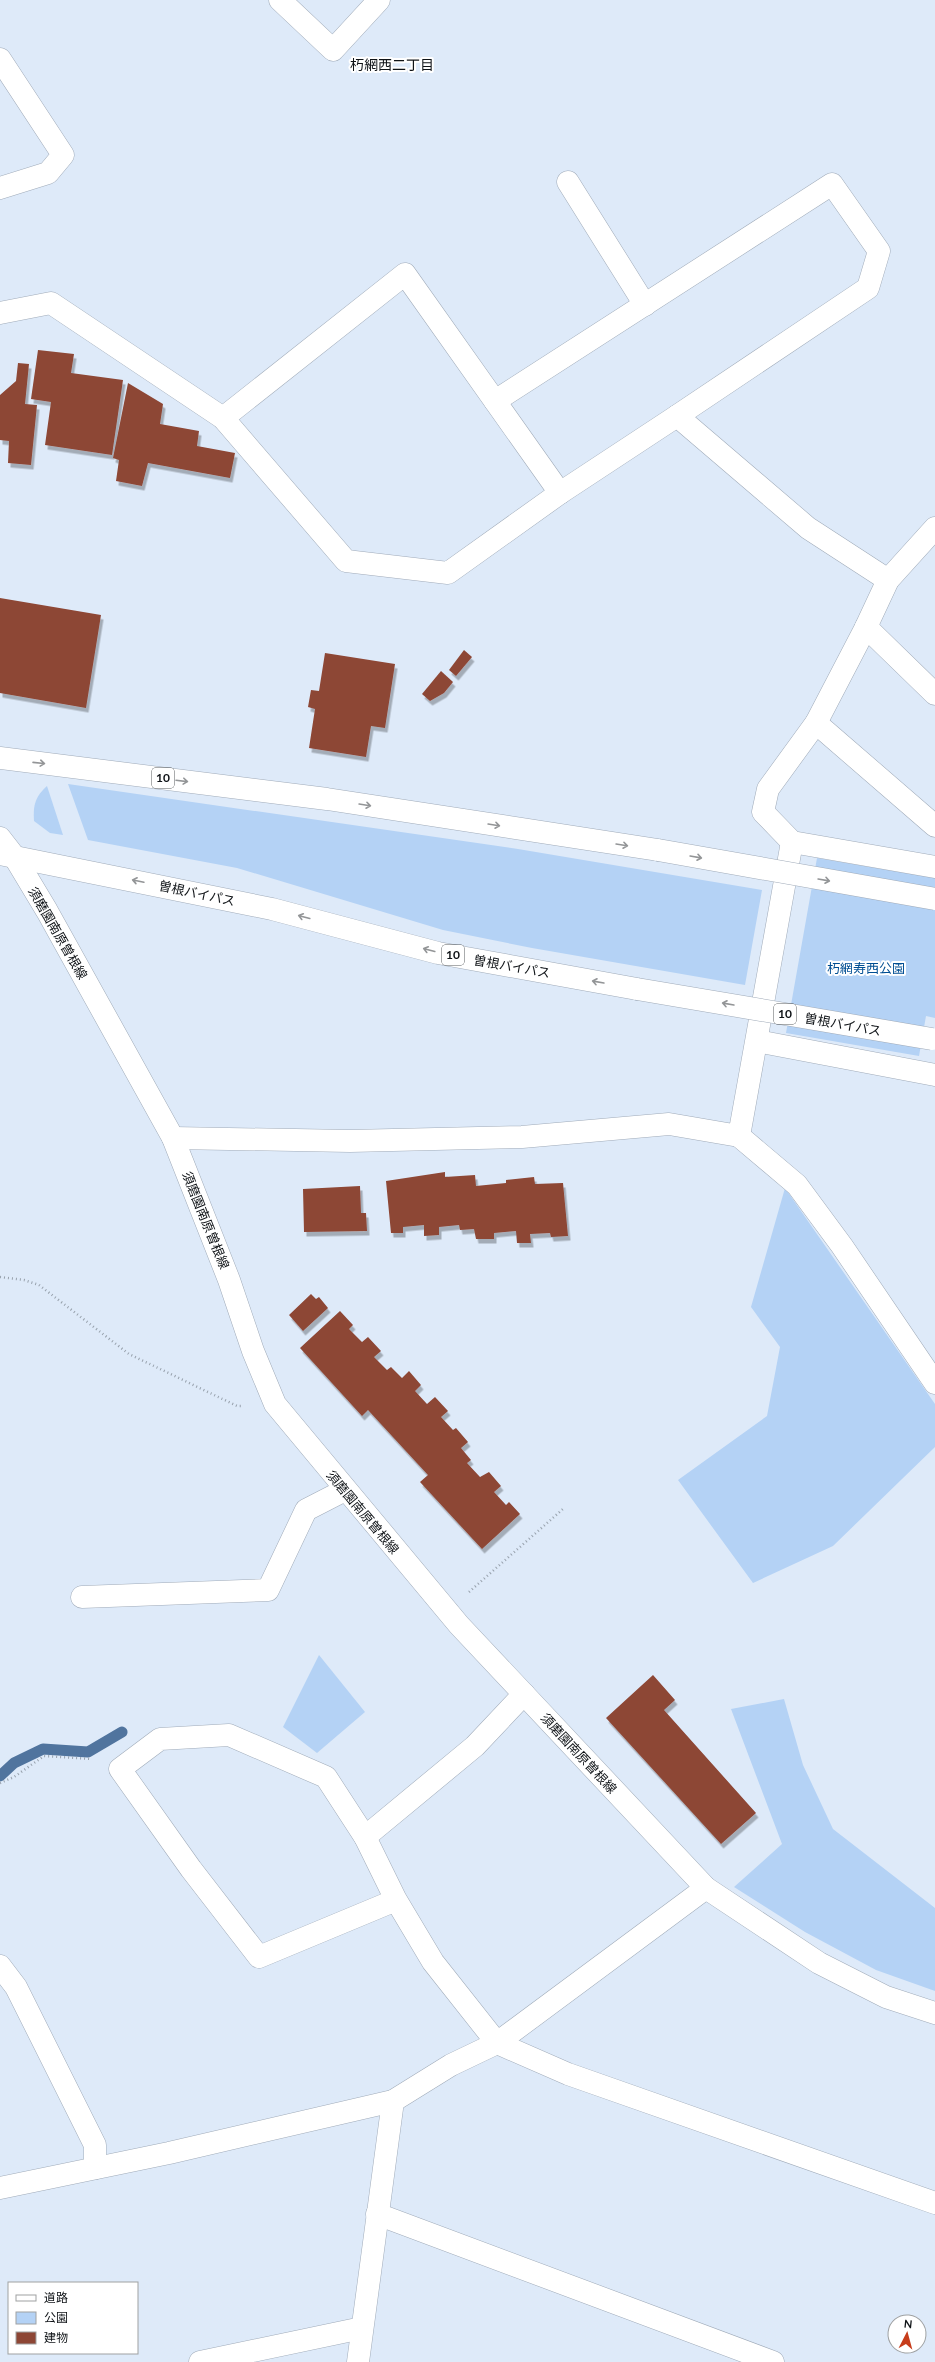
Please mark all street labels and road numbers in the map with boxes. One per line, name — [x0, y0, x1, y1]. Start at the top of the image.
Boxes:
road number: 10 — [152, 768, 174, 788]
street label: 曽根バイパス — [157, 877, 237, 909]
street label: 須磨園南原曽根線 — [25, 884, 91, 982]
road number: 10 — [442, 945, 464, 965]
street label: 曽根バイパス — [472, 951, 552, 981]
road number: 10 — [774, 1004, 796, 1024]
street label: 曽根バイパス — [803, 1009, 883, 1039]
street label: 須磨園南原曽根線 — [179, 1169, 233, 1271]
street label: 須磨園南原曽根線 — [323, 1467, 403, 1557]
street label: 須磨園南原曽根線 — [538, 1710, 620, 1796]

